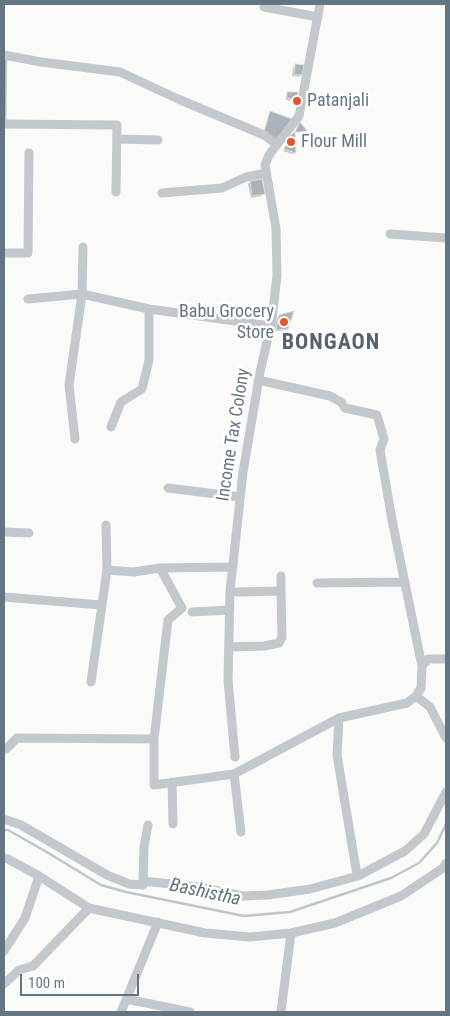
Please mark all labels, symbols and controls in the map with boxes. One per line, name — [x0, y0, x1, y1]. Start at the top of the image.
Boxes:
place label: Patanjali — [307, 90, 369, 112]
marker: Patanjali — [291, 95, 303, 107]
place label: Flour Mill — [301, 131, 367, 153]
marker: Flour Mill — [285, 136, 297, 148]
place label: Babu Grocery Store — [179, 301, 274, 344]
marker: Babu Grocery Store — [278, 316, 290, 328]
district label: BONGAON — [281, 330, 381, 356]
street label: Income Tax Colony — [213, 367, 255, 503]
water label: Bashistha — [167, 874, 243, 912]
scale bar — [22, 964, 141, 996]
text: 100 m — [28, 974, 65, 992]

